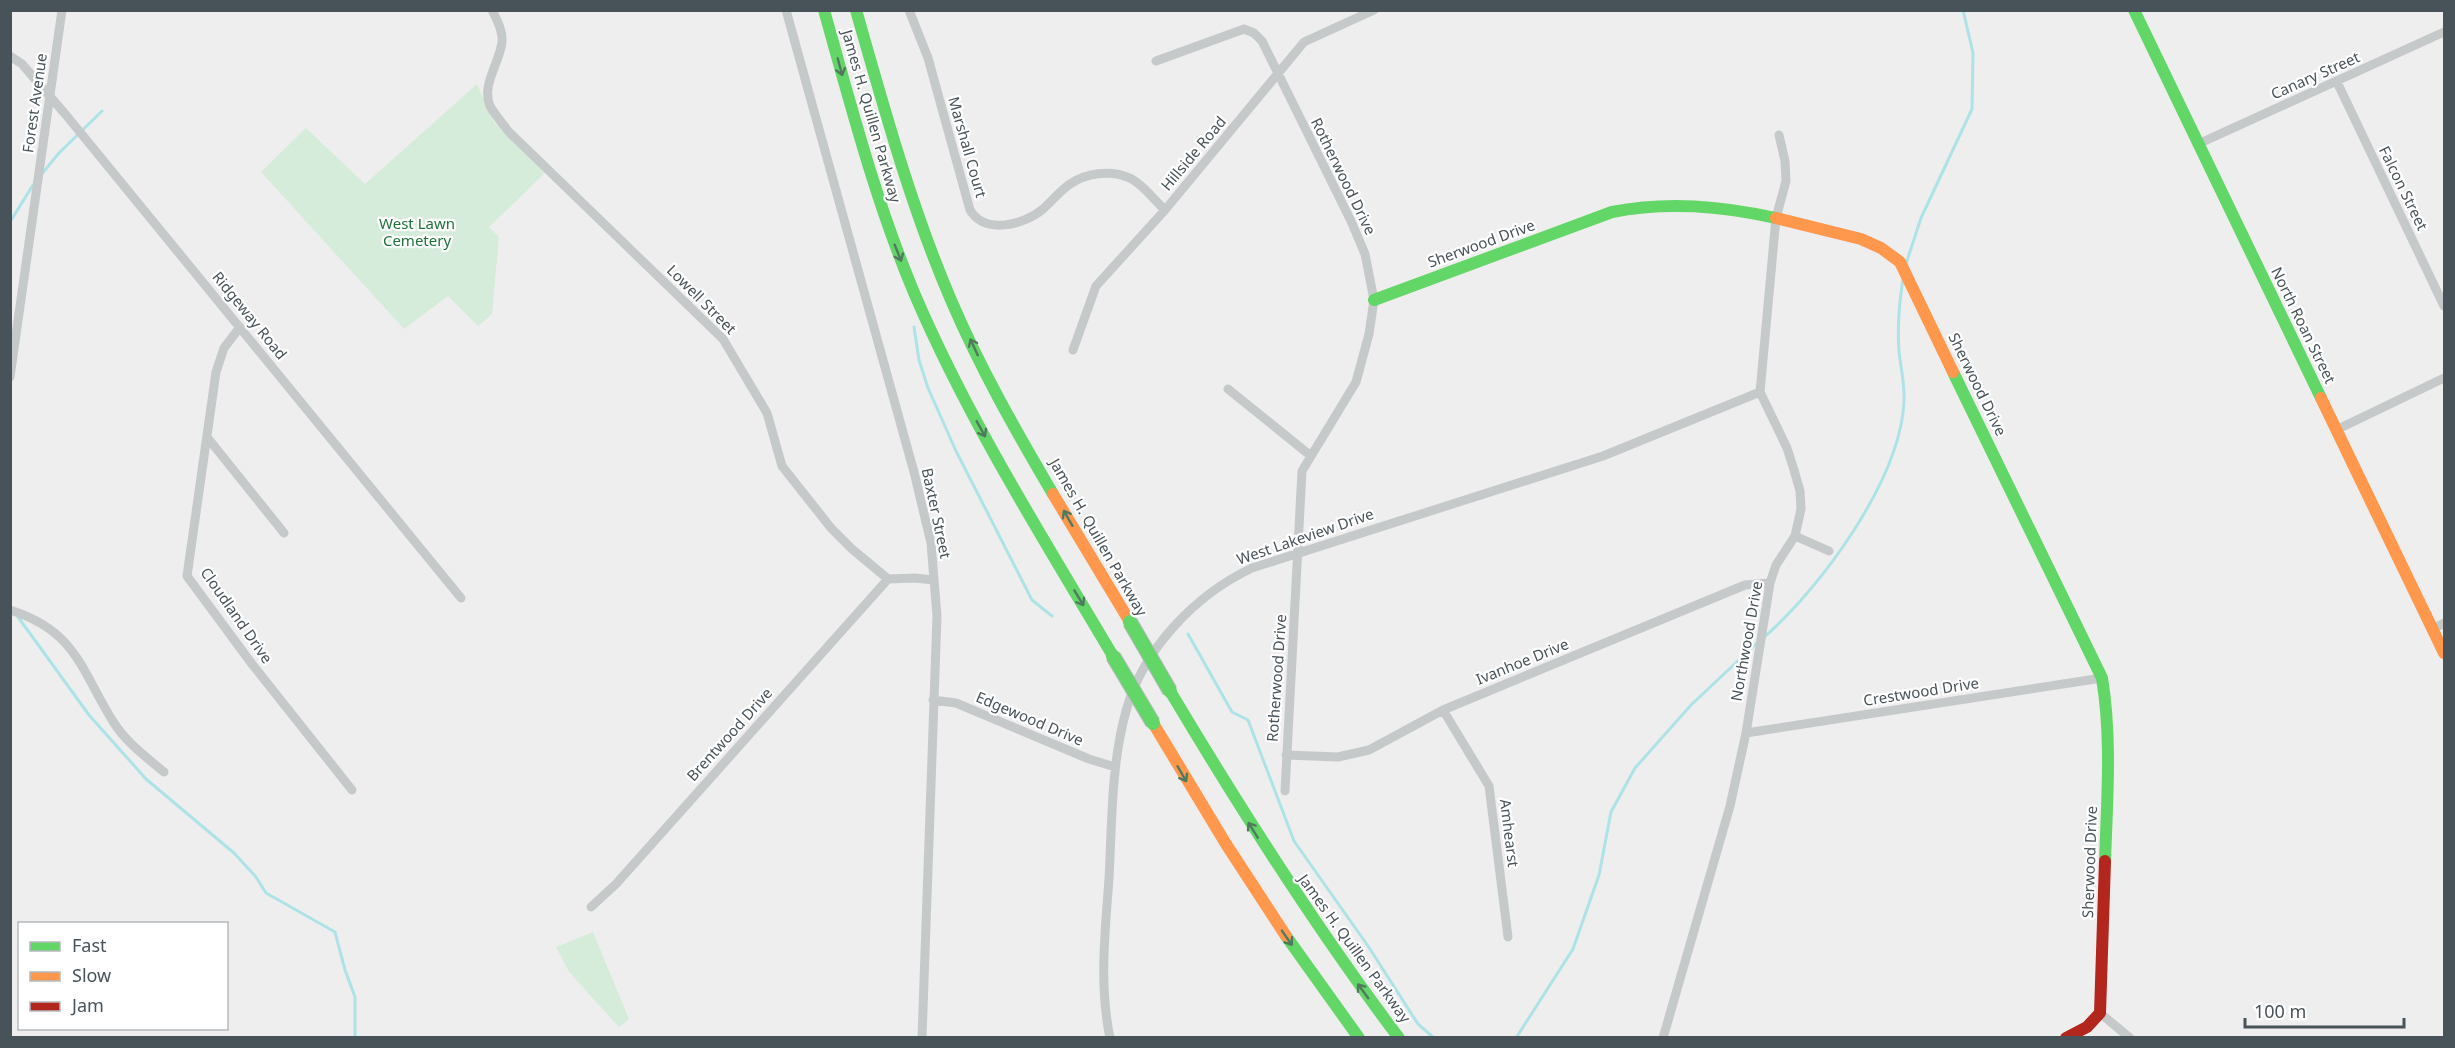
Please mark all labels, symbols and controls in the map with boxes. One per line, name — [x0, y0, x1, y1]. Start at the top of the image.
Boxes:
street label: James H. Quillen Parkway — [837, 25, 906, 205]
street label: Canary Street — [2267, 46, 2363, 103]
street label: Forest Avenue — [17, 52, 51, 154]
one-way arrow — [835, 57, 846, 76]
street label: Marshall Court — [944, 94, 992, 200]
street label: Hillside Road — [1156, 112, 1230, 194]
street label: Rotherwood Drive — [1307, 114, 1381, 238]
street label: Falcon Street — [2375, 143, 2433, 234]
park label: West Lawn Cemetery — [379, 213, 455, 250]
street label: Sherwood Drive — [1425, 214, 1537, 272]
one-way arrow — [893, 243, 904, 262]
street label: Lowell Street — [663, 260, 741, 338]
street label: North Roan Street — [2267, 263, 2341, 387]
street label: Ridgeway Road — [208, 267, 292, 363]
street label: Sherwood Drive — [1944, 329, 2012, 439]
one-way arrow — [967, 339, 979, 357]
one-way arrow — [975, 420, 987, 437]
street label: James H. Quillen Parkway — [1045, 453, 1153, 620]
street label: Baxter Street — [918, 466, 956, 561]
street label: West Lakeview Drive — [1234, 503, 1376, 569]
one-way arrow — [1062, 509, 1074, 526]
street label: Cloudland Drive — [196, 563, 278, 667]
street label: Northwood Drive — [1726, 579, 1766, 703]
one-way arrow — [1073, 589, 1085, 606]
street label: Rotherwood Drive — [1262, 614, 1290, 742]
street label: Ivanhoe Drive — [1473, 633, 1571, 689]
street label: Crestwood Drive — [1862, 672, 1980, 710]
street label: Brentwood Drive — [682, 683, 776, 785]
street label: Edgewood Drive — [973, 686, 1087, 750]
one-way arrow — [1177, 765, 1189, 782]
street label: Amhearst — [1496, 798, 1524, 869]
street label: Sherwood Drive — [2077, 806, 2101, 918]
one-way arrow — [1247, 822, 1259, 839]
street label: James H. Quillen Parkway — [1293, 868, 1416, 1027]
legend — [18, 922, 228, 1030]
one-way arrow — [1281, 930, 1293, 946]
text: Fast — [72, 933, 107, 957]
text: Slow — [72, 963, 111, 987]
one-way arrow — [1357, 984, 1369, 1000]
scale bar — [2245, 991, 2404, 1029]
text: Jam — [70, 993, 104, 1017]
text: 100 m — [2254, 999, 2306, 1023]

